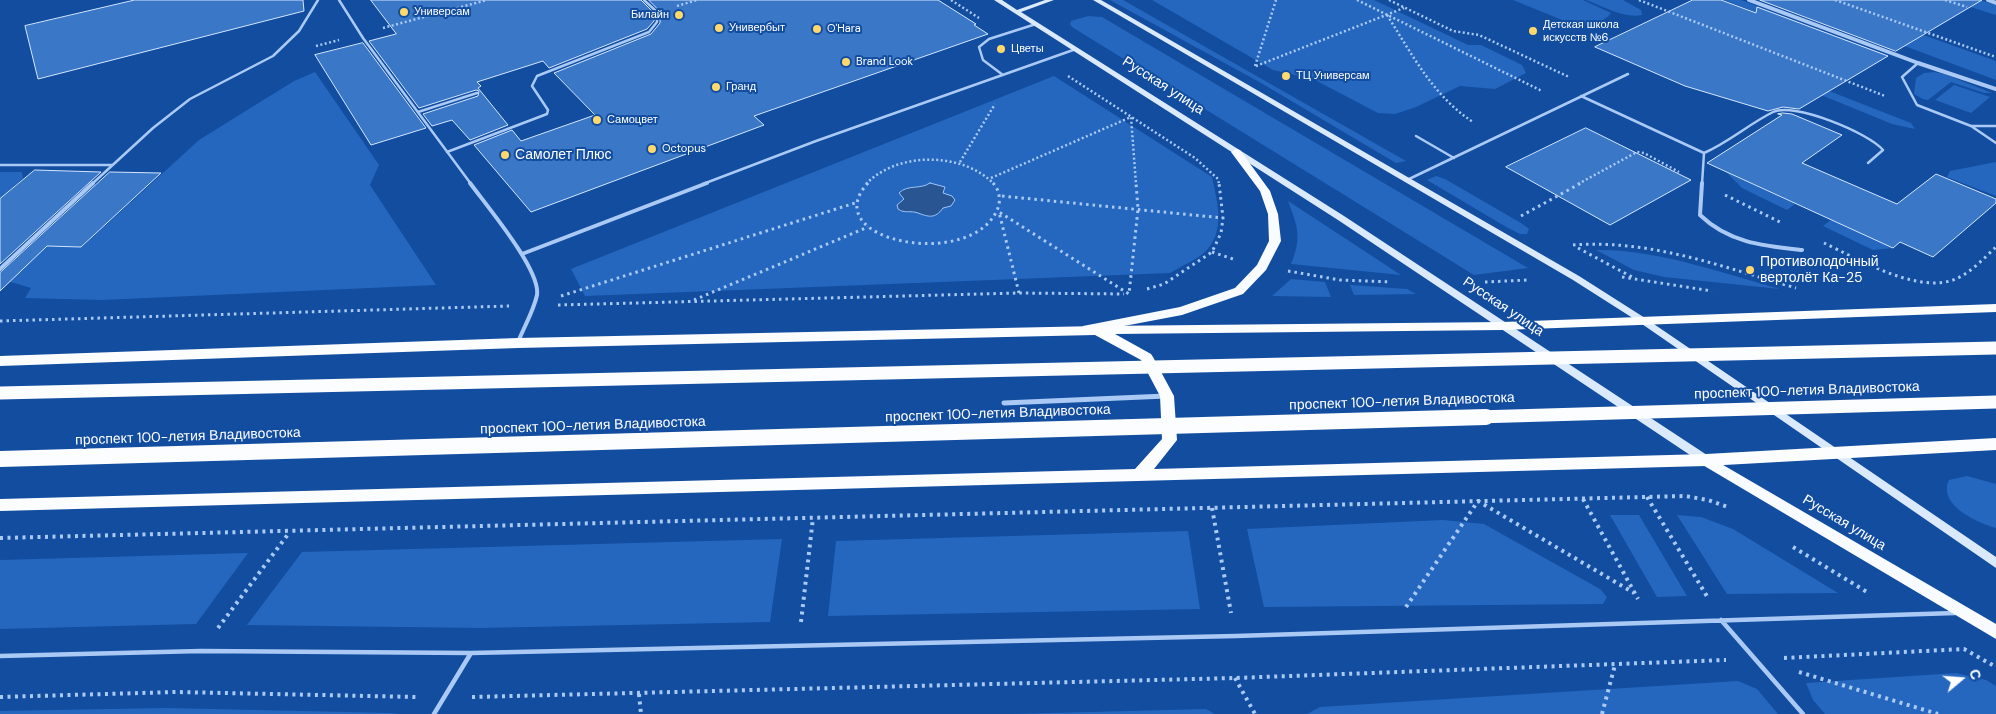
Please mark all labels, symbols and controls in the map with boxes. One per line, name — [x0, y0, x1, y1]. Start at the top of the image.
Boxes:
place label: Универсам — [414, 5, 470, 19]
marker: Универсам — [398, 6, 410, 18]
place label: Билайн — [631, 8, 669, 22]
marker: Билайн — [673, 9, 685, 21]
place label: Детская школа искусств №6 — [1543, 18, 1619, 44]
place label: Универбыт — [729, 21, 785, 35]
marker: Универбыт — [713, 22, 725, 34]
place label: O'Hara — [827, 22, 861, 36]
marker: O'Hara — [811, 23, 823, 35]
marker: Детская школа искусств №6 — [1527, 25, 1539, 37]
place label: Цветы — [1011, 42, 1044, 56]
marker: Цветы — [995, 43, 1007, 55]
street label: Русская улица — [1119, 53, 1207, 119]
place label: Brand Look — [856, 55, 913, 69]
marker: Brand Look — [840, 56, 852, 68]
place label: ТЦ Универсам — [1296, 69, 1370, 83]
marker: ТЦ Универсам — [1280, 70, 1292, 82]
place label: Гранд — [726, 80, 756, 94]
marker: Гранд — [710, 81, 722, 93]
place label: Самоцвет — [607, 113, 658, 127]
marker: Самоцвет — [591, 114, 603, 126]
place label: Octopus — [662, 142, 706, 156]
marker: Octopus — [646, 143, 658, 155]
place label: Самолет Плюс — [515, 147, 612, 163]
marker: Самолет Плюс — [499, 149, 511, 161]
place label: Противолодочный вертолёт Ка-25 — [1760, 254, 1879, 286]
marker: Противолодочный вертолёт Ка-25 — [1744, 264, 1756, 276]
street label: Русская улица — [1459, 274, 1547, 340]
street label: проспект 100-летия Владивостока — [1694, 379, 1920, 403]
street label: проспект 100-летия Владивостока — [1289, 390, 1515, 414]
street label: проспект 100-летия Владивостока — [885, 402, 1111, 426]
street label: проспект 100-летия Владивостока — [480, 414, 706, 438]
street label: проспект 100-летия Владивостока — [75, 425, 301, 449]
street label: Русская улица — [1799, 492, 1889, 554]
north arrow — [1936, 654, 1986, 704]
text: С — [1965, 667, 1985, 682]

